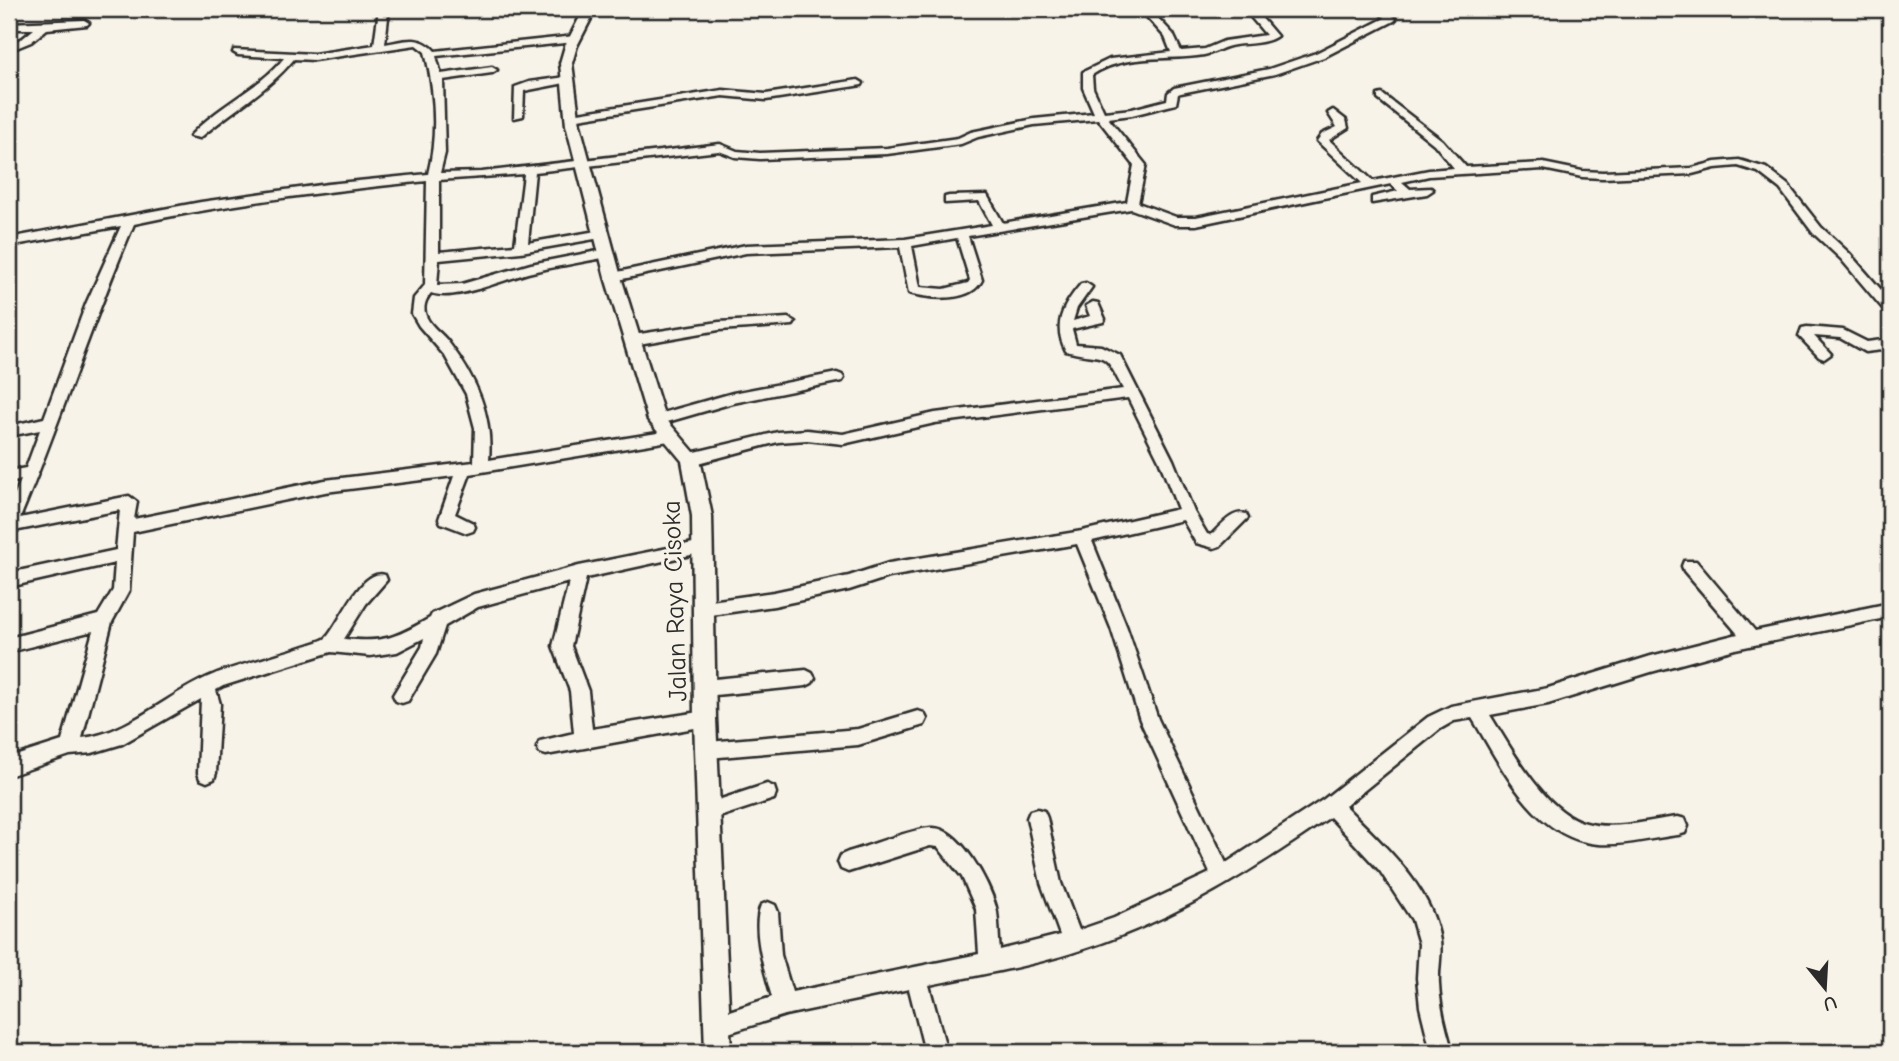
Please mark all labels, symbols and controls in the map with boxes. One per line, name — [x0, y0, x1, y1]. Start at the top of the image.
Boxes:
street label: Jalan Raya Cisoka — [656, 500, 694, 702]
north arrow — [1790, 953, 1860, 1023]
text: U — [1820, 991, 1839, 1016]

